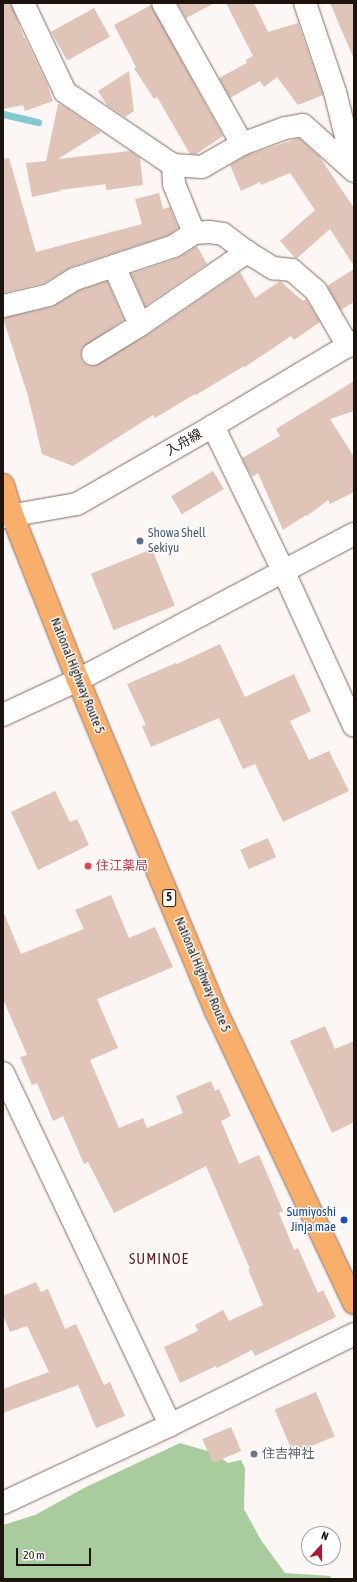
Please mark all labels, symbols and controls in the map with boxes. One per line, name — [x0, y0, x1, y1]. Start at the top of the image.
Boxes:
street label: 入舟線 — [163, 426, 205, 460]
place label: Showa Shell Sekiyu — [148, 526, 206, 557]
marker: Showa Shell Sekiyu — [135, 536, 145, 546]
street label: National Highway Route 5 — [47, 616, 107, 736]
place label: 住江薬局 — [96, 858, 148, 874]
marker: 住江薬局 — [83, 861, 93, 871]
road number: 5 — [162, 888, 176, 908]
street label: National Highway Route 5 — [171, 915, 233, 1035]
place label: Sumiyoshi Jinja mae — [287, 1205, 336, 1236]
marker: Sumiyoshi Jinja mae — [339, 1215, 349, 1225]
district label: SUMINOE — [129, 1250, 189, 1268]
place label: 住吉神社 — [262, 1446, 314, 1462]
marker: 住吉神社 — [249, 1449, 259, 1459]
north arrow — [301, 1526, 341, 1566]
text: N — [320, 1529, 330, 1542]
scale bar — [18, 1540, 93, 1566]
text: 20 m — [23, 1548, 45, 1562]

